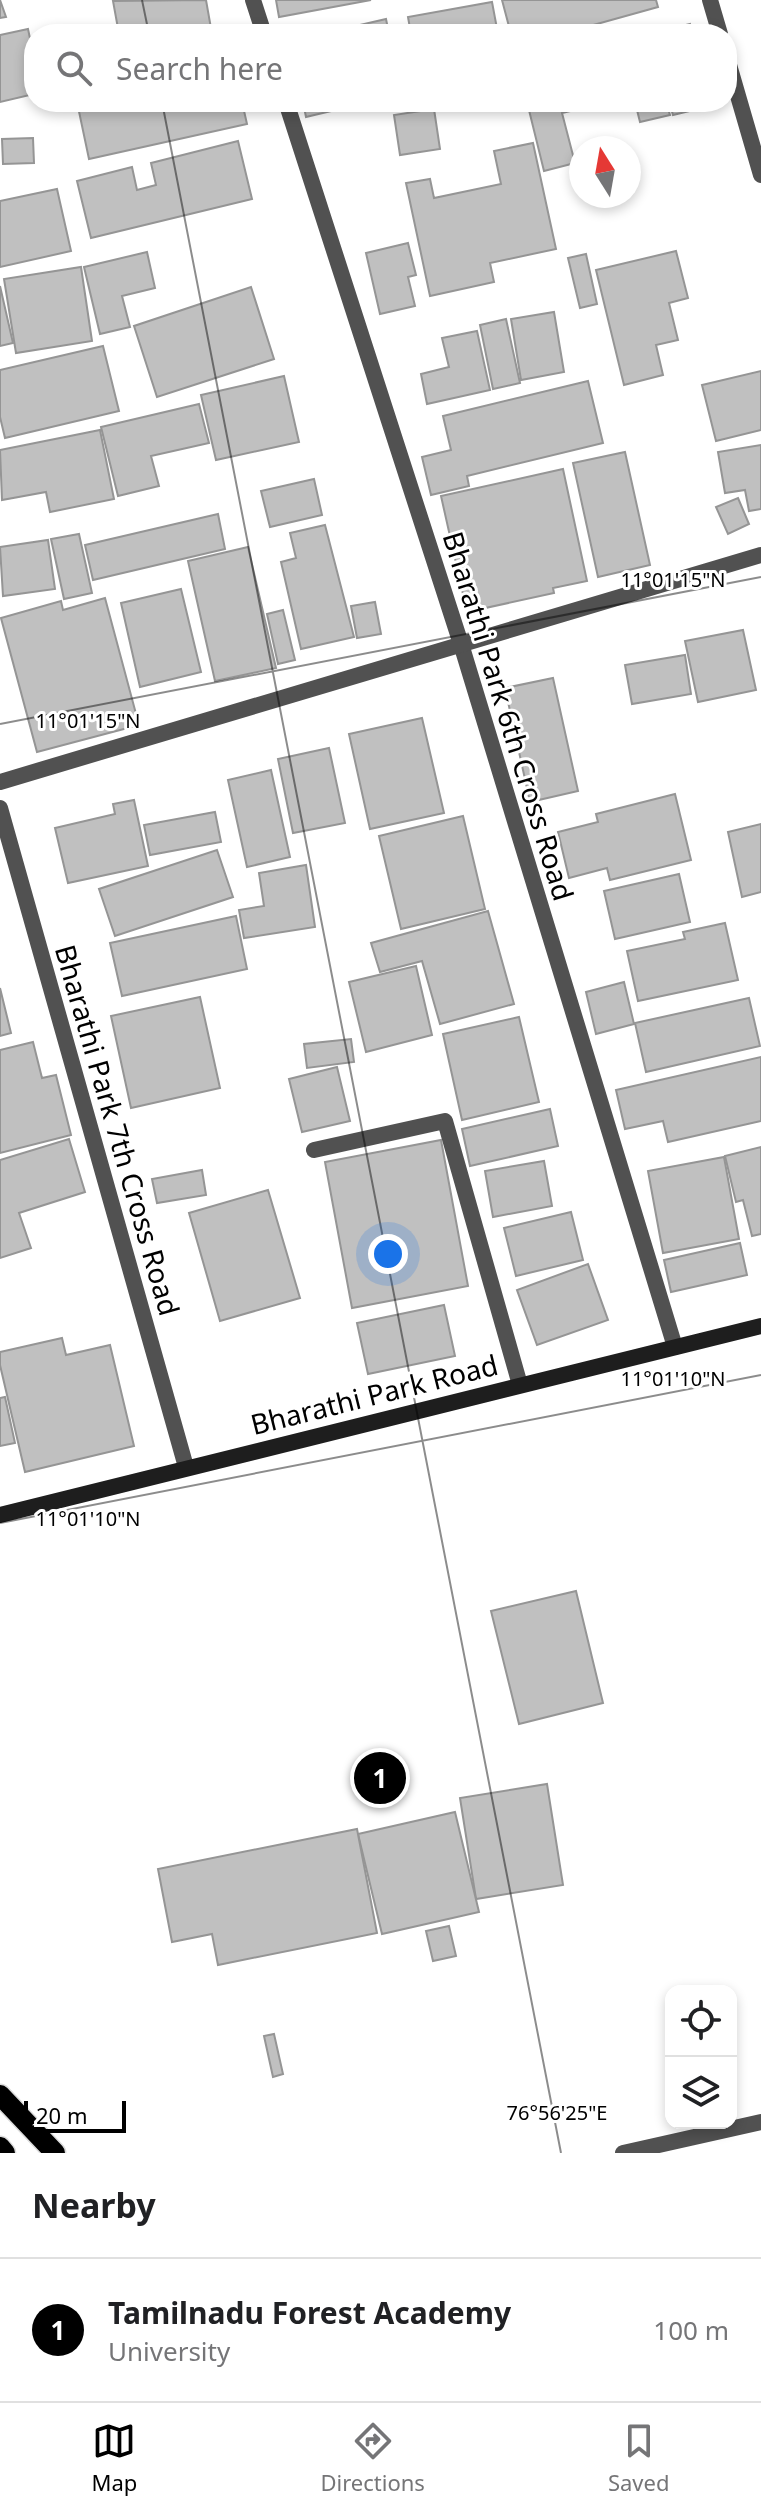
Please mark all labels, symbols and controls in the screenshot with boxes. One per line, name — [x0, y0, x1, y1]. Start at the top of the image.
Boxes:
search box — [24, 24, 737, 112]
icon: search — [52, 46, 96, 90]
text: Search here — [116, 48, 283, 89]
north arrow — [569, 136, 641, 208]
street label: Bharathi Park 6th Cross Road — [435, 527, 583, 905]
text: 11°01'15"N — [620, 566, 726, 593]
text: 11°01'15"N — [35, 707, 141, 734]
street label: Bharathi Park 7th Cross Road — [47, 940, 189, 1320]
your location — [368, 1234, 408, 1274]
street label: Bharathi Park Road — [246, 1345, 502, 1443]
text: 11°01'10"N — [620, 1365, 726, 1392]
text: 11°01'10"N — [35, 1505, 141, 1532]
pin: 1 — [354, 1748, 406, 1808]
map controls — [665, 1985, 737, 2129]
button: locate — [665, 1985, 737, 2057]
button: layers — [665, 2057, 737, 2129]
scale bar — [24, 2097, 126, 2133]
text: 76°56'25"E — [507, 2099, 607, 2126]
text: 20 m — [36, 2100, 87, 2130]
text: Nearby — [32, 2182, 156, 2228]
text: Tamilnadu Forest Academy — [108, 2292, 511, 2333]
text: 1 — [51, 2312, 65, 2348]
text: 100 m — [653, 2312, 729, 2348]
text: University — [108, 2333, 230, 2369]
tab: Map — [92, 2419, 137, 2497]
tab: Directions — [320, 2419, 425, 2497]
tab: Saved — [608, 2419, 669, 2497]

